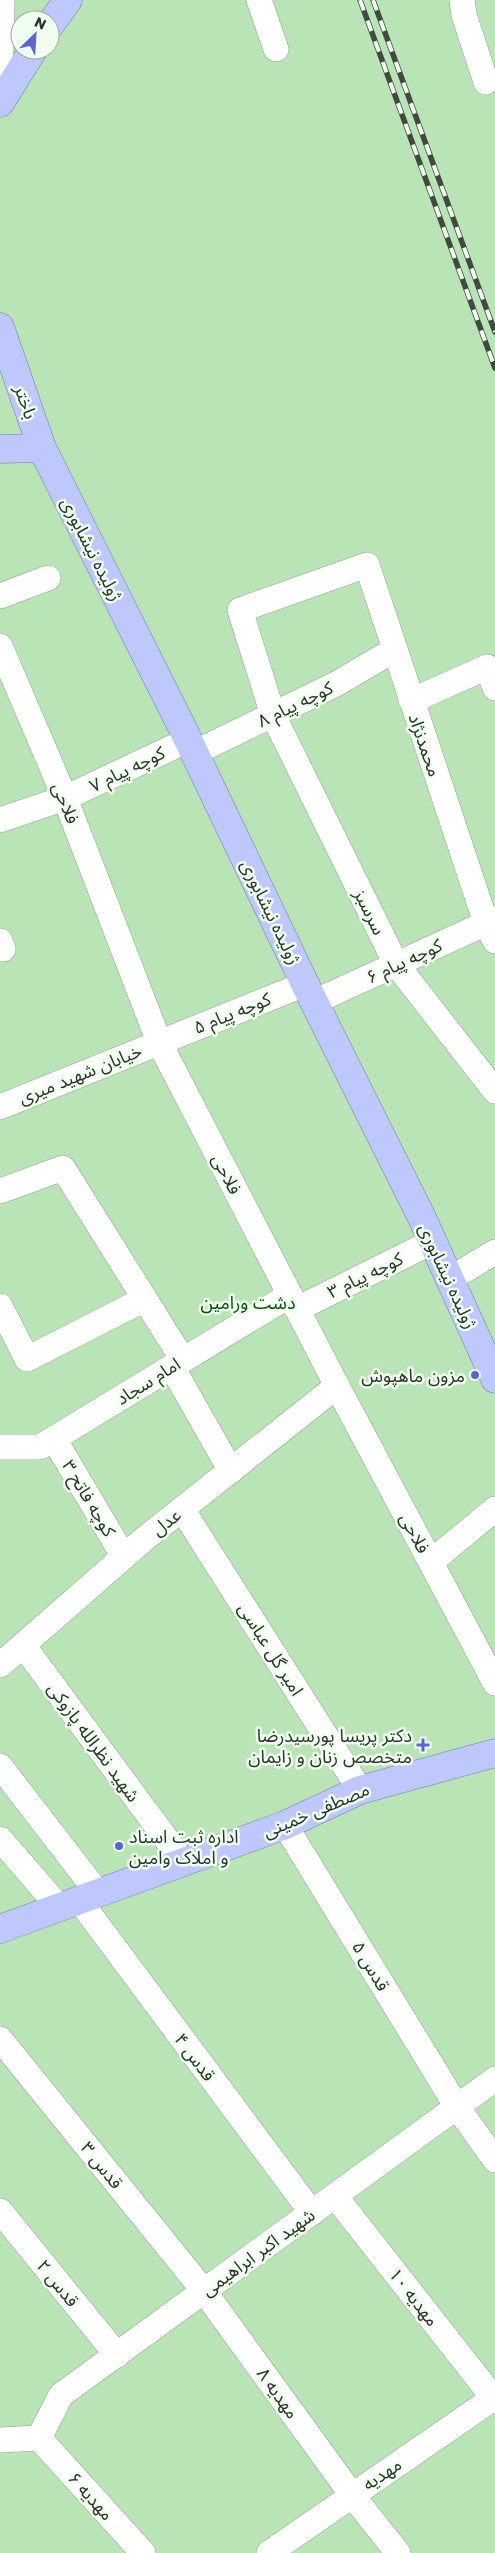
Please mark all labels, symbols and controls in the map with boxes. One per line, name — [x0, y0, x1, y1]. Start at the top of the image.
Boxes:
north arrow — [10, 10, 60, 60]
text: N — [31, 12, 49, 35]
street label: باختر — [8, 381, 43, 422]
street label: ژولیده نیشابوری — [55, 493, 129, 605]
street label: کوچه پیام ۸ — [253, 675, 338, 735]
street label: محمدنژاد — [403, 710, 447, 780]
street label: کوچه پیام ۷ — [85, 740, 170, 800]
street label: فلاحی — [46, 779, 86, 827]
street label: ژولیده نیشابوری — [235, 856, 307, 968]
street label: سرسبز — [348, 884, 392, 939]
street label: کوچه پیام ۶ — [362, 932, 447, 991]
street label: کوچه پیام ۵ — [190, 986, 276, 1042]
street label: خیابان شهید میری — [15, 1038, 145, 1110]
street label: فلاحی — [206, 1149, 248, 1199]
street label: ژولیده نیشابوری — [413, 1219, 483, 1333]
street label: کوچه پیام ۳ — [323, 1246, 408, 1306]
park label: دشت ورامین — [201, 1290, 295, 1315]
street label: امام سجاد — [111, 1351, 186, 1412]
place label: مزون ماهپوش — [361, 1363, 465, 1388]
marker: مزون ماهپوش — [469, 1369, 481, 1381]
street label: کوچه فاتح ۳ — [55, 1455, 122, 1542]
street label: عدل — [146, 1503, 186, 1541]
street label: فلاحی — [394, 1508, 436, 1558]
street label: امیر گل عباسی — [232, 1598, 310, 1700]
street label: شهید نظرالله پازوکی — [42, 1677, 146, 1807]
place label: دکتر پریسا پورسیدرضا متخصص زنان و زایمان — [248, 1723, 412, 1769]
marker: دکتر پریسا پورسیدرضا متخصص زنان و زایمان — [416, 1738, 430, 1752]
street label: مصطفی خمینی — [259, 1776, 373, 1844]
place label: اداره ثبت اسناد و املاک وامین — [129, 1824, 239, 1870]
marker: اداره ثبت اسناد و املاک وامین — [113, 1840, 125, 1852]
street label: قدس ۵ — [346, 1936, 396, 1996]
street label: قدس ۴ — [169, 2028, 221, 2086]
street label: قدس ۳ — [75, 2136, 129, 2194]
street label: شهید اکبر ابراهیمی — [196, 2202, 320, 2302]
street label: قدس ۲ — [31, 2254, 85, 2312]
street label: مهدیه ۱۰ — [383, 2263, 445, 2331]
street label: مهدیه ۸ — [251, 2362, 305, 2424]
street label: مهدیه — [357, 2452, 407, 2496]
street label: مهدیه ۶ — [63, 2466, 119, 2526]

